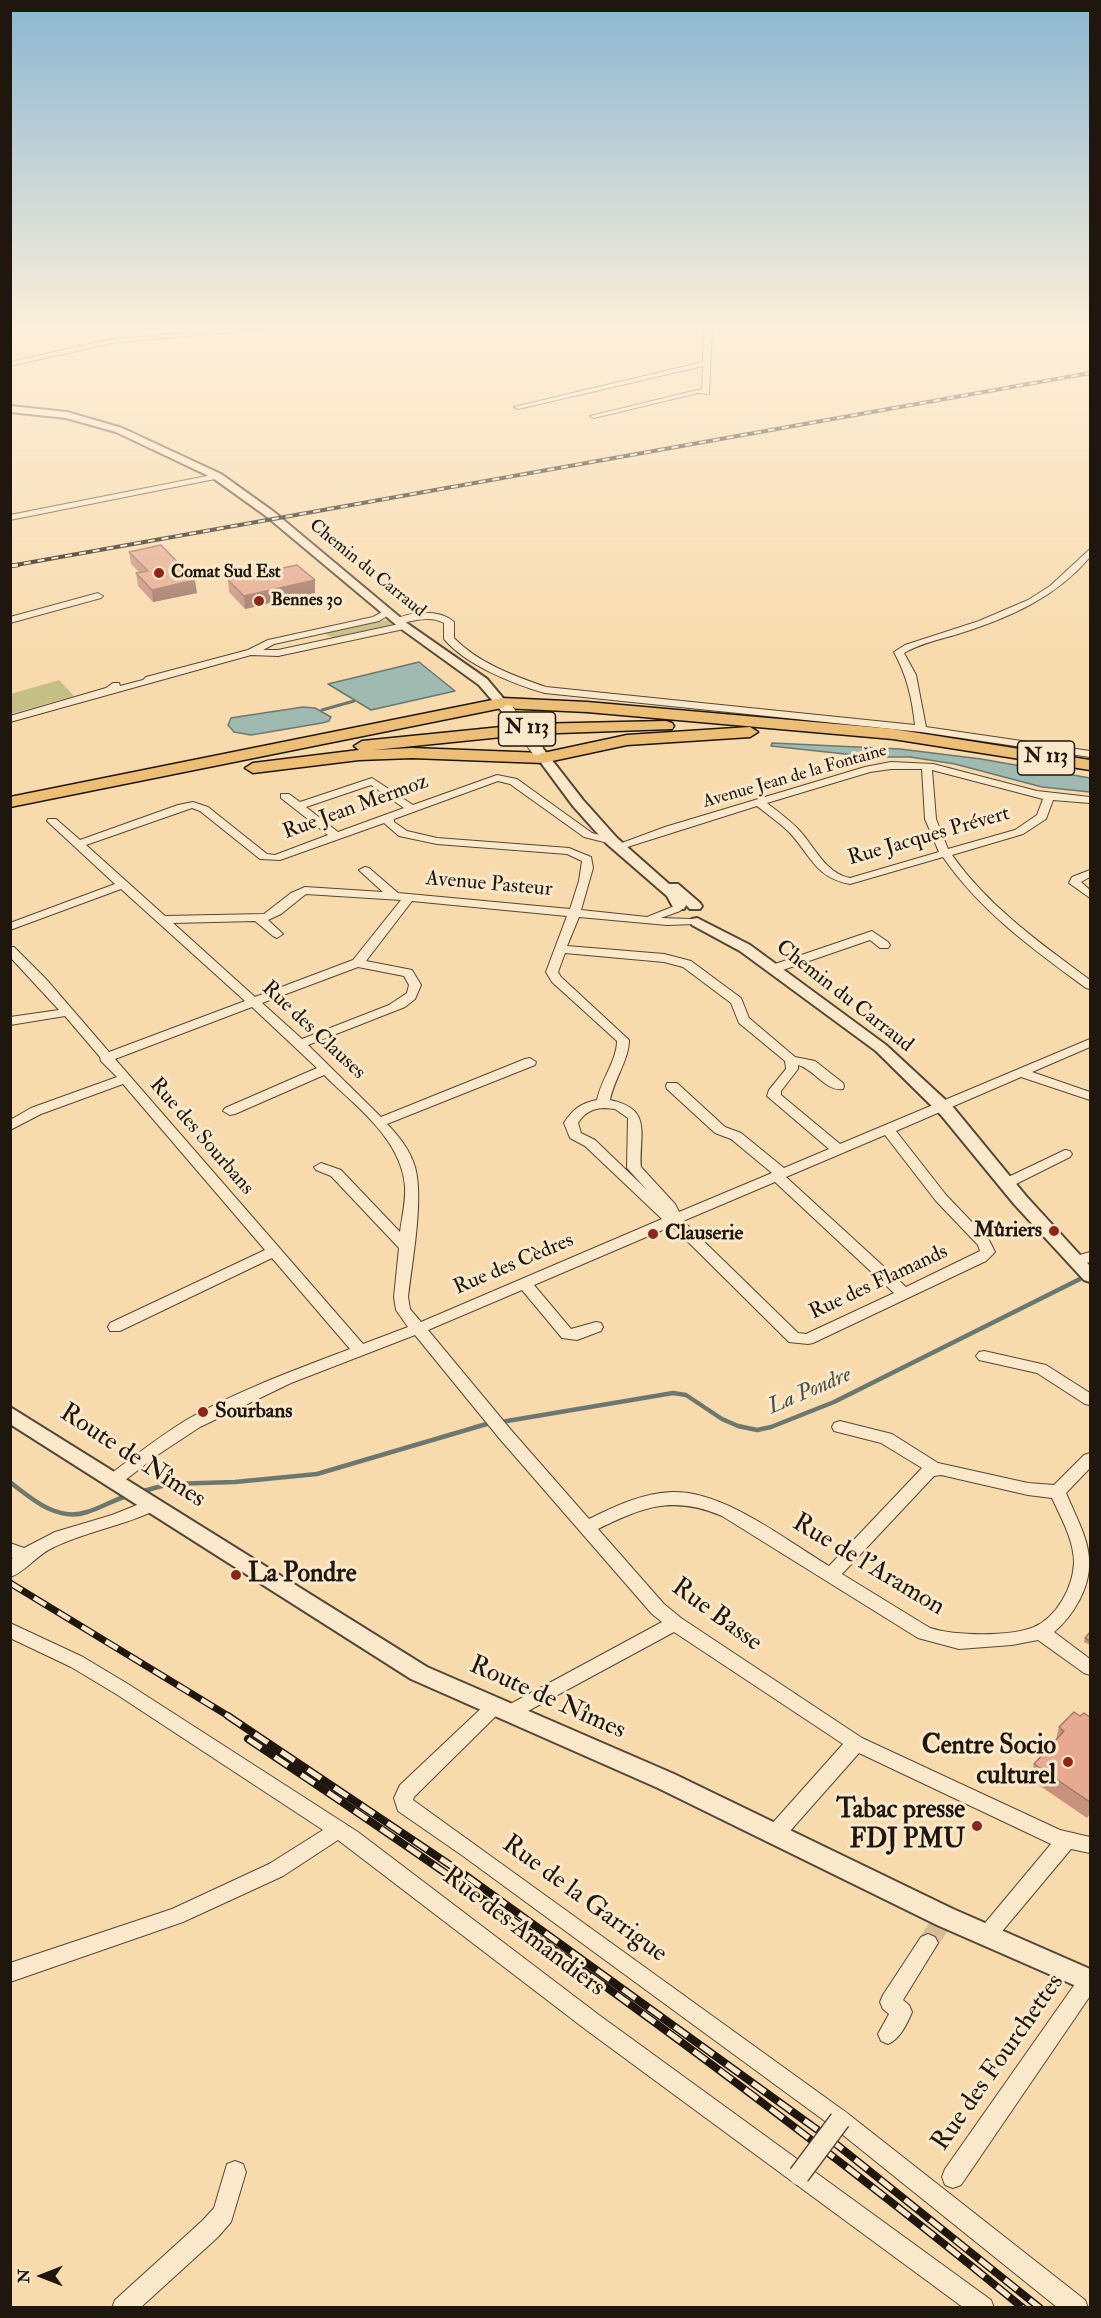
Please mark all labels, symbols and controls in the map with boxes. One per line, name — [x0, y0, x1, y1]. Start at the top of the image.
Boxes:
street label: Chemin du Carraud — [304, 515, 430, 623]
place label: Comat Sud Est — [171, 562, 281, 584]
marker: Comat Sud Est — [152, 566, 166, 580]
place label: Bennes 30 — [271, 590, 342, 612]
marker: Bennes 30 — [252, 594, 266, 608]
road number: N 113 — [498, 712, 556, 746]
street label: Avenue Jean de la Fontaine — [701, 740, 889, 814]
road number: N 113 — [1018, 741, 1074, 775]
street label: Rue Jean Mermoz — [280, 770, 432, 846]
street label: Rue Jacques Prévert — [845, 802, 1013, 872]
street label: Avenue Pasteur — [425, 867, 553, 903]
street label: Chemin du Carraud — [770, 936, 918, 1058]
street label: Rue des Clauses — [256, 976, 370, 1086]
street label: Rue des Sourbans — [143, 1073, 259, 1201]
place label: Mûriers — [974, 1218, 1042, 1244]
place label: Clauserie — [665, 1221, 743, 1247]
marker: Mûriers — [1047, 1224, 1061, 1238]
marker: Clauserie — [646, 1227, 660, 1241]
street label: Rue des Cèdres — [450, 1228, 578, 1302]
street label: Rue des Flamands — [806, 1240, 952, 1326]
water label: La Pondre — [765, 1363, 855, 1421]
street label: Route de Nîmes — [53, 1398, 211, 1516]
place label: Sourbans — [215, 1399, 292, 1425]
marker: Sourbans — [196, 1405, 210, 1419]
street label: Rue de l'Aramon — [786, 1508, 950, 1624]
place label: La Pondre — [248, 1559, 357, 1591]
marker: La Pondre — [229, 1568, 243, 1582]
street label: Rue Basse — [665, 1573, 767, 1659]
street label: Route de Nîmes — [464, 1651, 630, 1747]
place label: Centre Socio culturel — [922, 1731, 1056, 1792]
marker: Centre Socio culturel — [1061, 1755, 1075, 1769]
place label: Tabac presse FDJ PMU — [836, 1795, 965, 1856]
marker: Tabac presse FDJ PMU — [970, 1819, 984, 1833]
street label: Rue de la Garrigue — [495, 1830, 673, 1970]
street label: Rue des Amandiers — [435, 1862, 611, 2004]
street label: Rue des Fourchettes — [926, 1968, 1072, 2158]
north arrow — [12, 2246, 72, 2306]
text: N — [14, 2269, 34, 2283]

